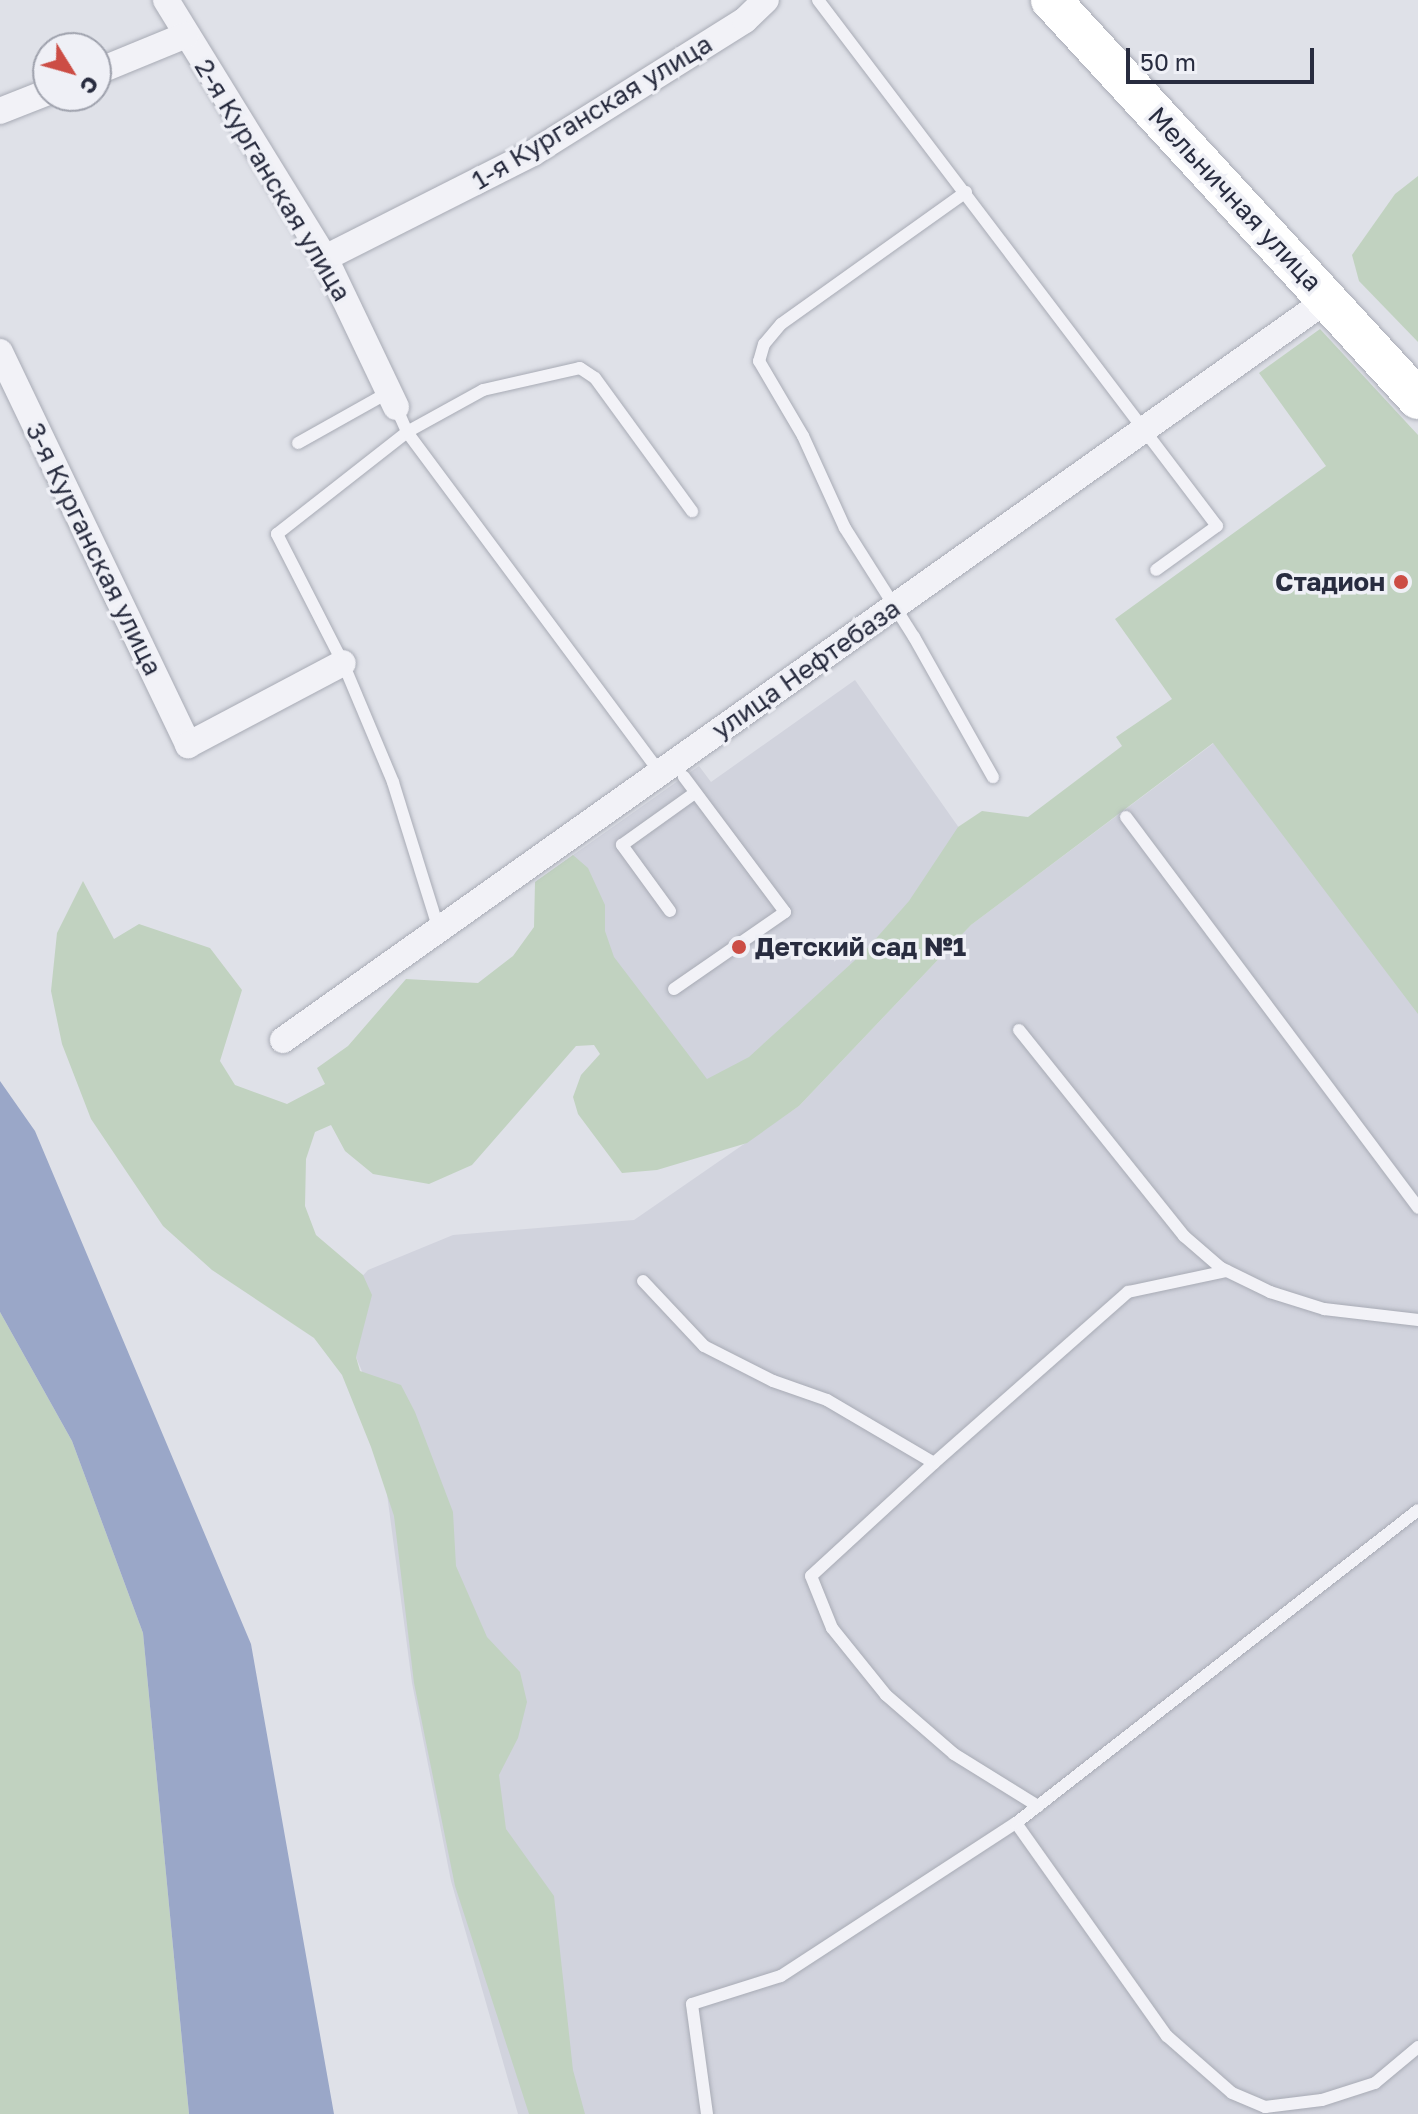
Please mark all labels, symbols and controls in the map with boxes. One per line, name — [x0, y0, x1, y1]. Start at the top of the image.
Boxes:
street label: 1-я Курганская улица — [466, 28, 718, 196]
north arrow — [32, 32, 112, 112]
scale bar — [1130, 32, 1318, 82]
text: 50 m — [1140, 47, 1196, 76]
street label: 2-я Курганская улица — [188, 53, 358, 307]
text: С — [74, 71, 105, 100]
street label: Мельничная улица — [1142, 101, 1328, 297]
street label: 3-я Курганская улица — [19, 418, 169, 680]
place label: Стадион — [1275, 566, 1385, 598]
marker: Стадион — [1392, 573, 1410, 591]
street label: улица Нефтебаза — [706, 592, 906, 746]
place label: Детский сад №1 — [755, 931, 966, 963]
marker: Детский сад №1 — [730, 938, 748, 956]

